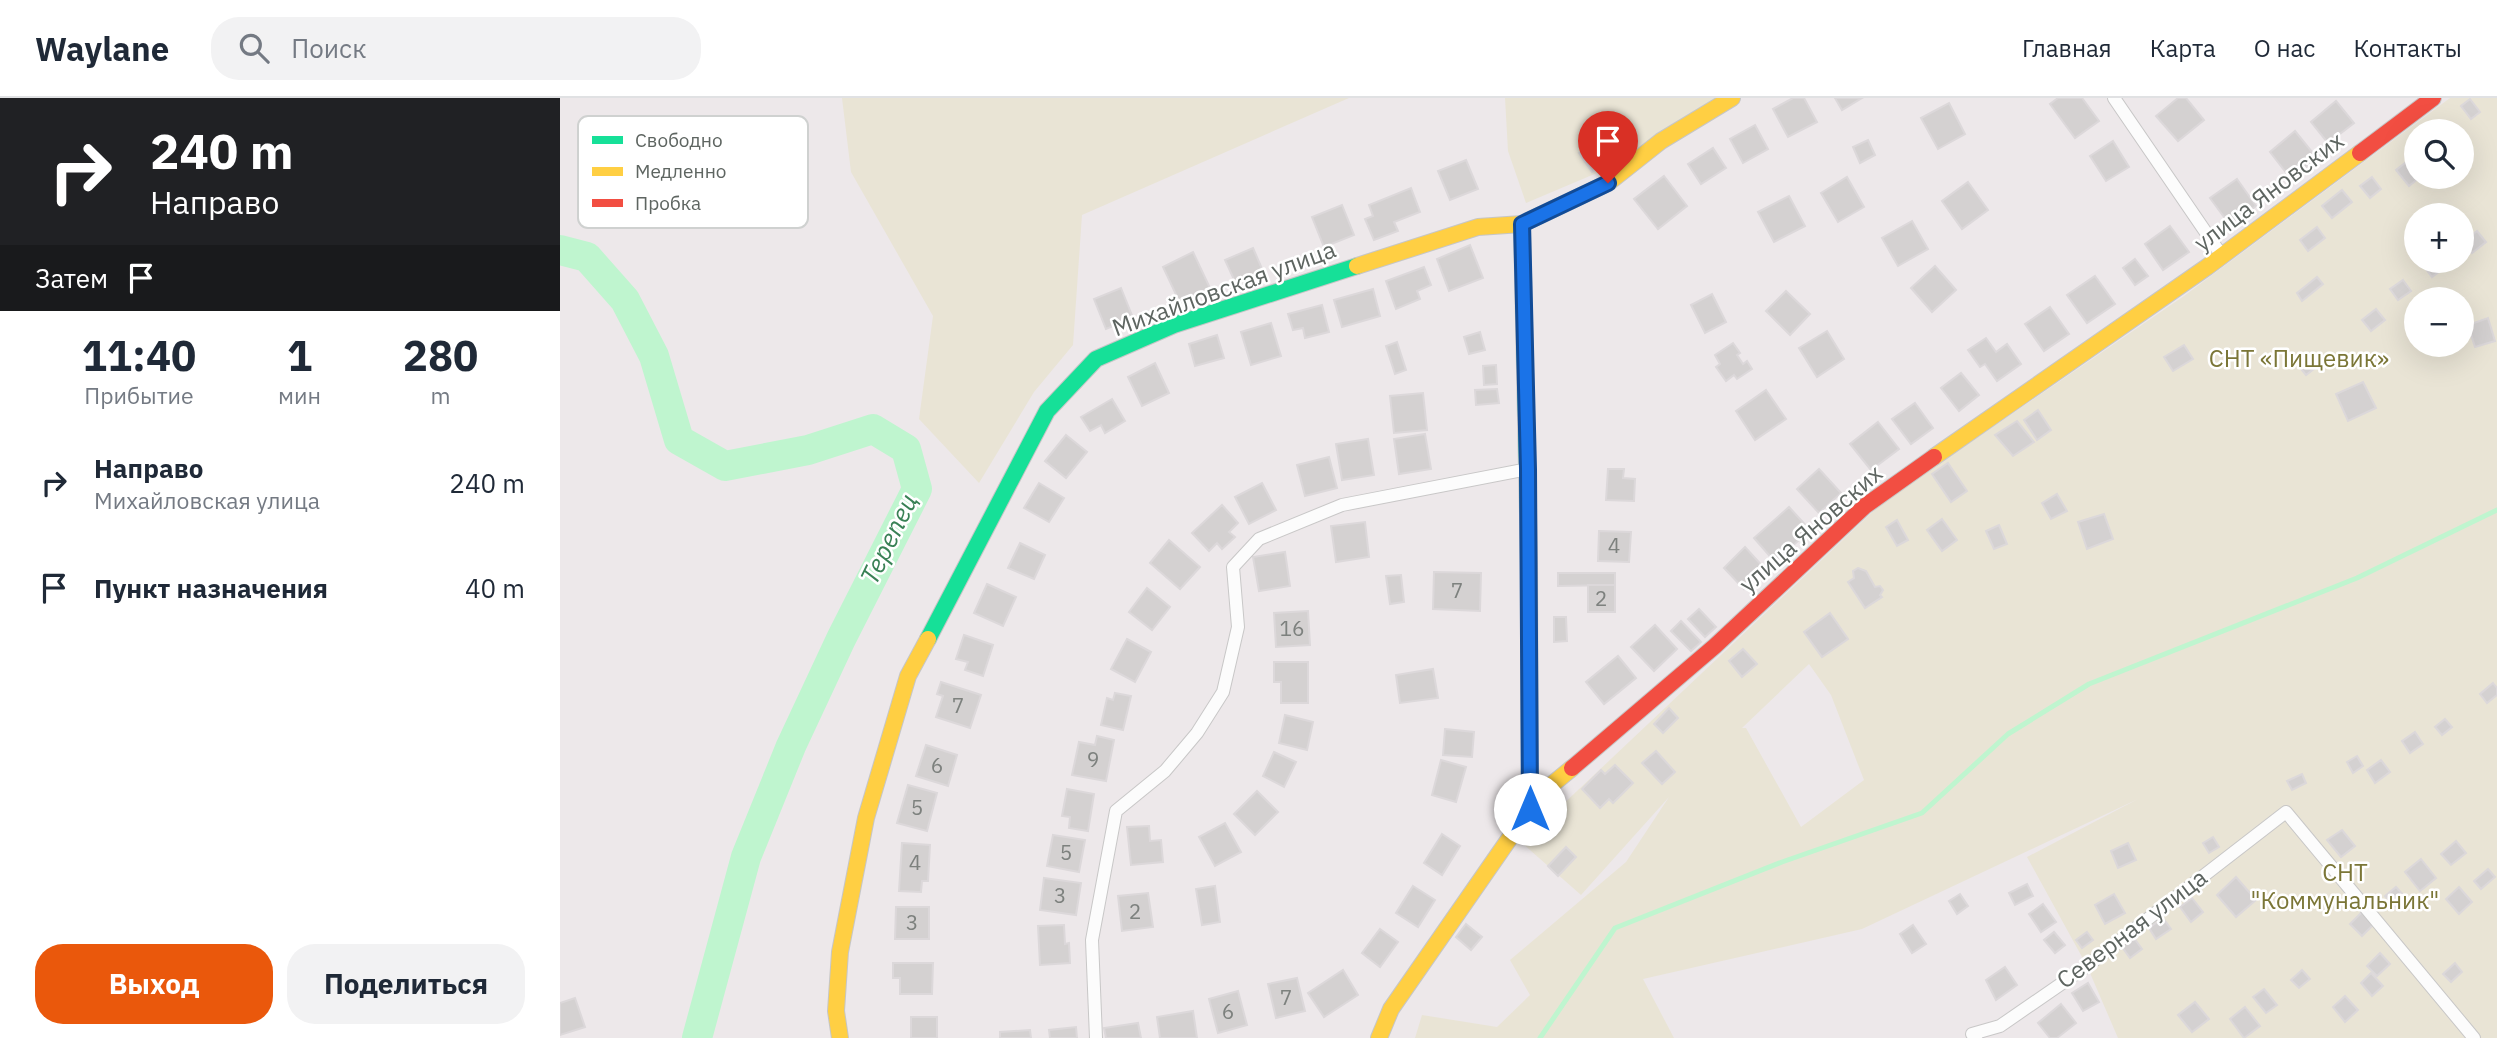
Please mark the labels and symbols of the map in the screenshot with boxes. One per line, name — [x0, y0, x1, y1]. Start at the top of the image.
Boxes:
pin — [1578, 111, 1638, 183]
legend — [578, 116, 808, 228]
street label: улица Яновских — [2187, 124, 2350, 258]
text: Свободно — [635, 128, 723, 152]
text: Медленно — [635, 159, 726, 183]
text: Пробка — [635, 191, 701, 215]
street label: Михайловская улица — [1107, 233, 1340, 343]
park label: СНТ «Пищевик» — [2209, 342, 2389, 374]
street label: улица Яновских — [1732, 457, 1889, 599]
water label: Терепец — [852, 488, 925, 590]
house number: 4 — [1608, 531, 1620, 559]
house number: 7 — [1451, 576, 1463, 604]
house number: 2 — [1595, 584, 1607, 612]
house number: 16 — [1279, 614, 1305, 642]
house number: 7 — [952, 691, 964, 719]
house number: 9 — [1087, 745, 1099, 773]
house number: 6 — [931, 751, 943, 779]
position arrow — [1493, 772, 1567, 846]
house number: 5 — [911, 793, 923, 821]
house number: 5 — [1060, 838, 1072, 866]
house number: 4 — [909, 848, 921, 876]
park label: СНТ "Коммунальник" — [2251, 856, 2439, 916]
street label: Северная улица — [2050, 861, 2213, 995]
house number: 3 — [1054, 881, 1066, 909]
house number: 2 — [1129, 897, 1141, 925]
house number: 3 — [906, 908, 918, 936]
house number: 7 — [1280, 983, 1292, 1011]
house number: 6 — [1222, 997, 1234, 1025]

